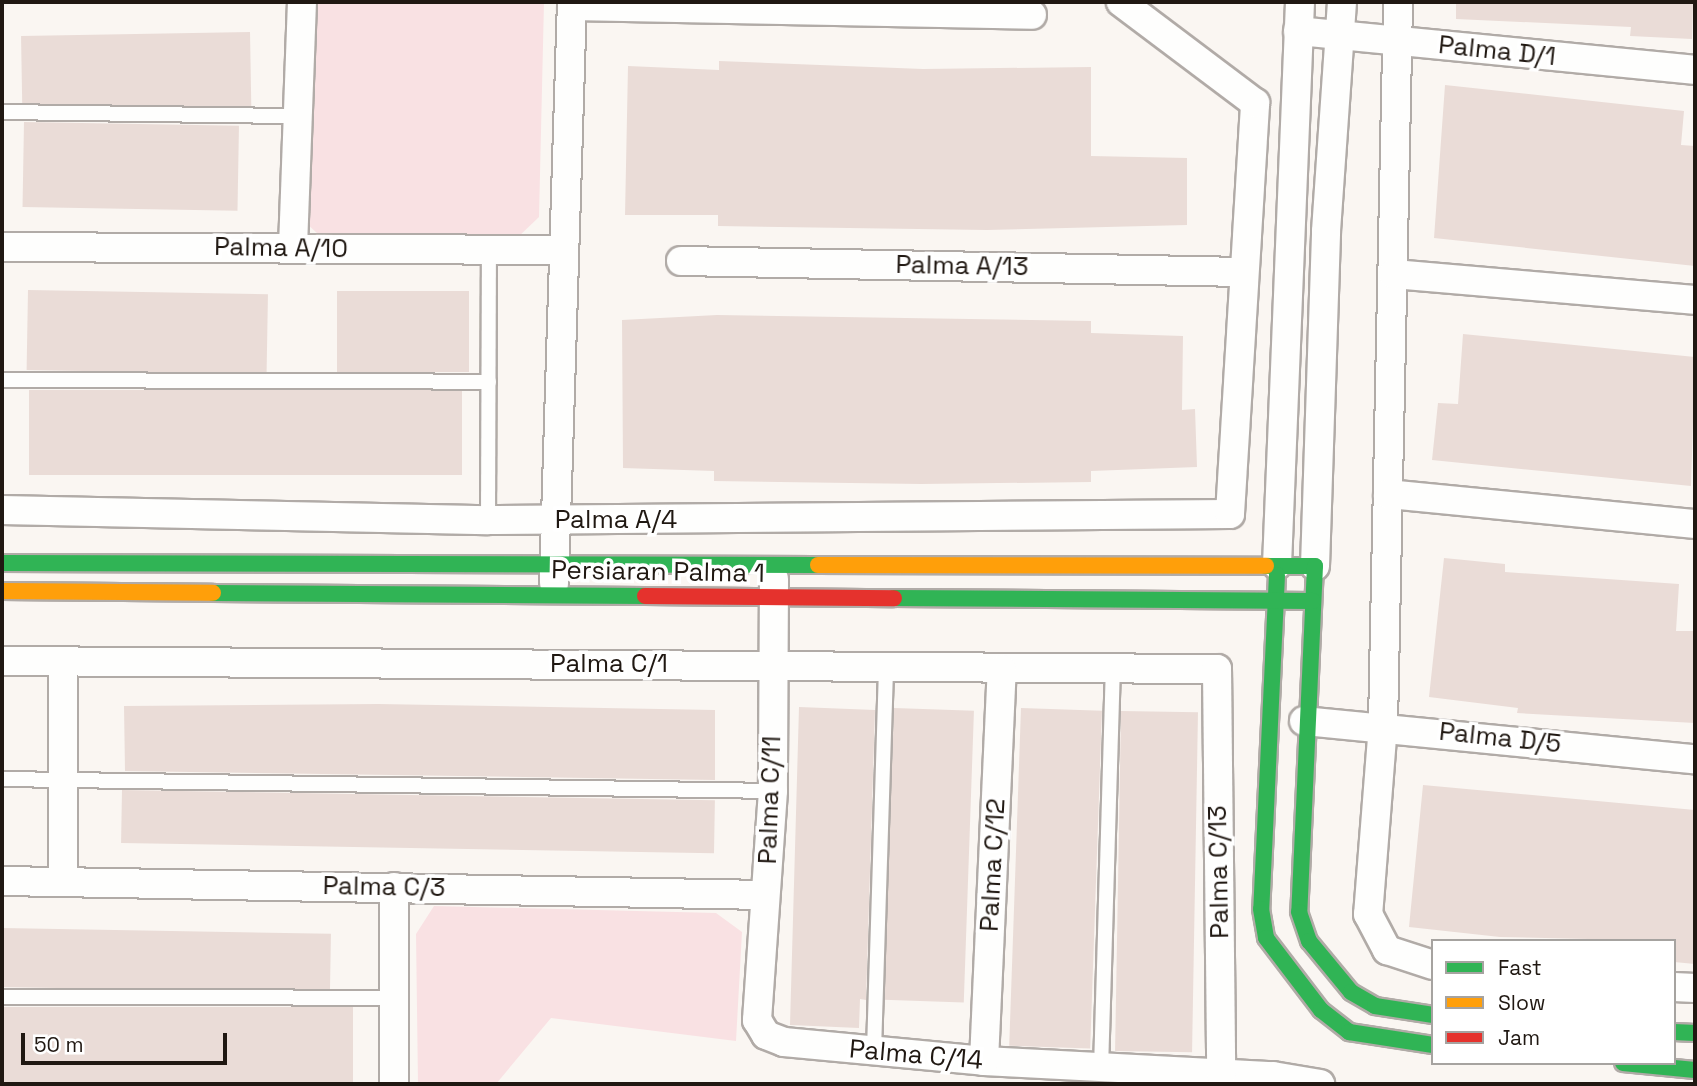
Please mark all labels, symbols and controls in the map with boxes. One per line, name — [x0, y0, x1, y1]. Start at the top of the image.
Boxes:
street label: Palma D/1 — [1437, 29, 1557, 73]
street label: Palma A/10 — [214, 231, 348, 265]
street label: Palma A/13 — [895, 249, 1029, 283]
street label: Palma A/4 — [555, 504, 677, 536]
street label: Persiaran Palma 1 — [551, 555, 765, 589]
street label: Palma C/1 — [550, 648, 668, 680]
street label: Palma D/5 — [1437, 716, 1563, 760]
street label: Palma C/11 — [752, 735, 788, 865]
street label: Palma C/12 — [974, 798, 1012, 932]
street label: Palma C/13 — [1202, 805, 1236, 939]
street label: Palma C/3 — [322, 870, 446, 904]
legend — [1431, 939, 1676, 1065]
text: Fast — [1498, 954, 1542, 981]
text: Slow — [1498, 989, 1546, 1016]
scale bar — [24, 1020, 231, 1064]
text: Jam — [1498, 1024, 1540, 1051]
text: 50 m — [34, 1031, 84, 1058]
street label: Palma C/14 — [848, 1034, 984, 1076]

